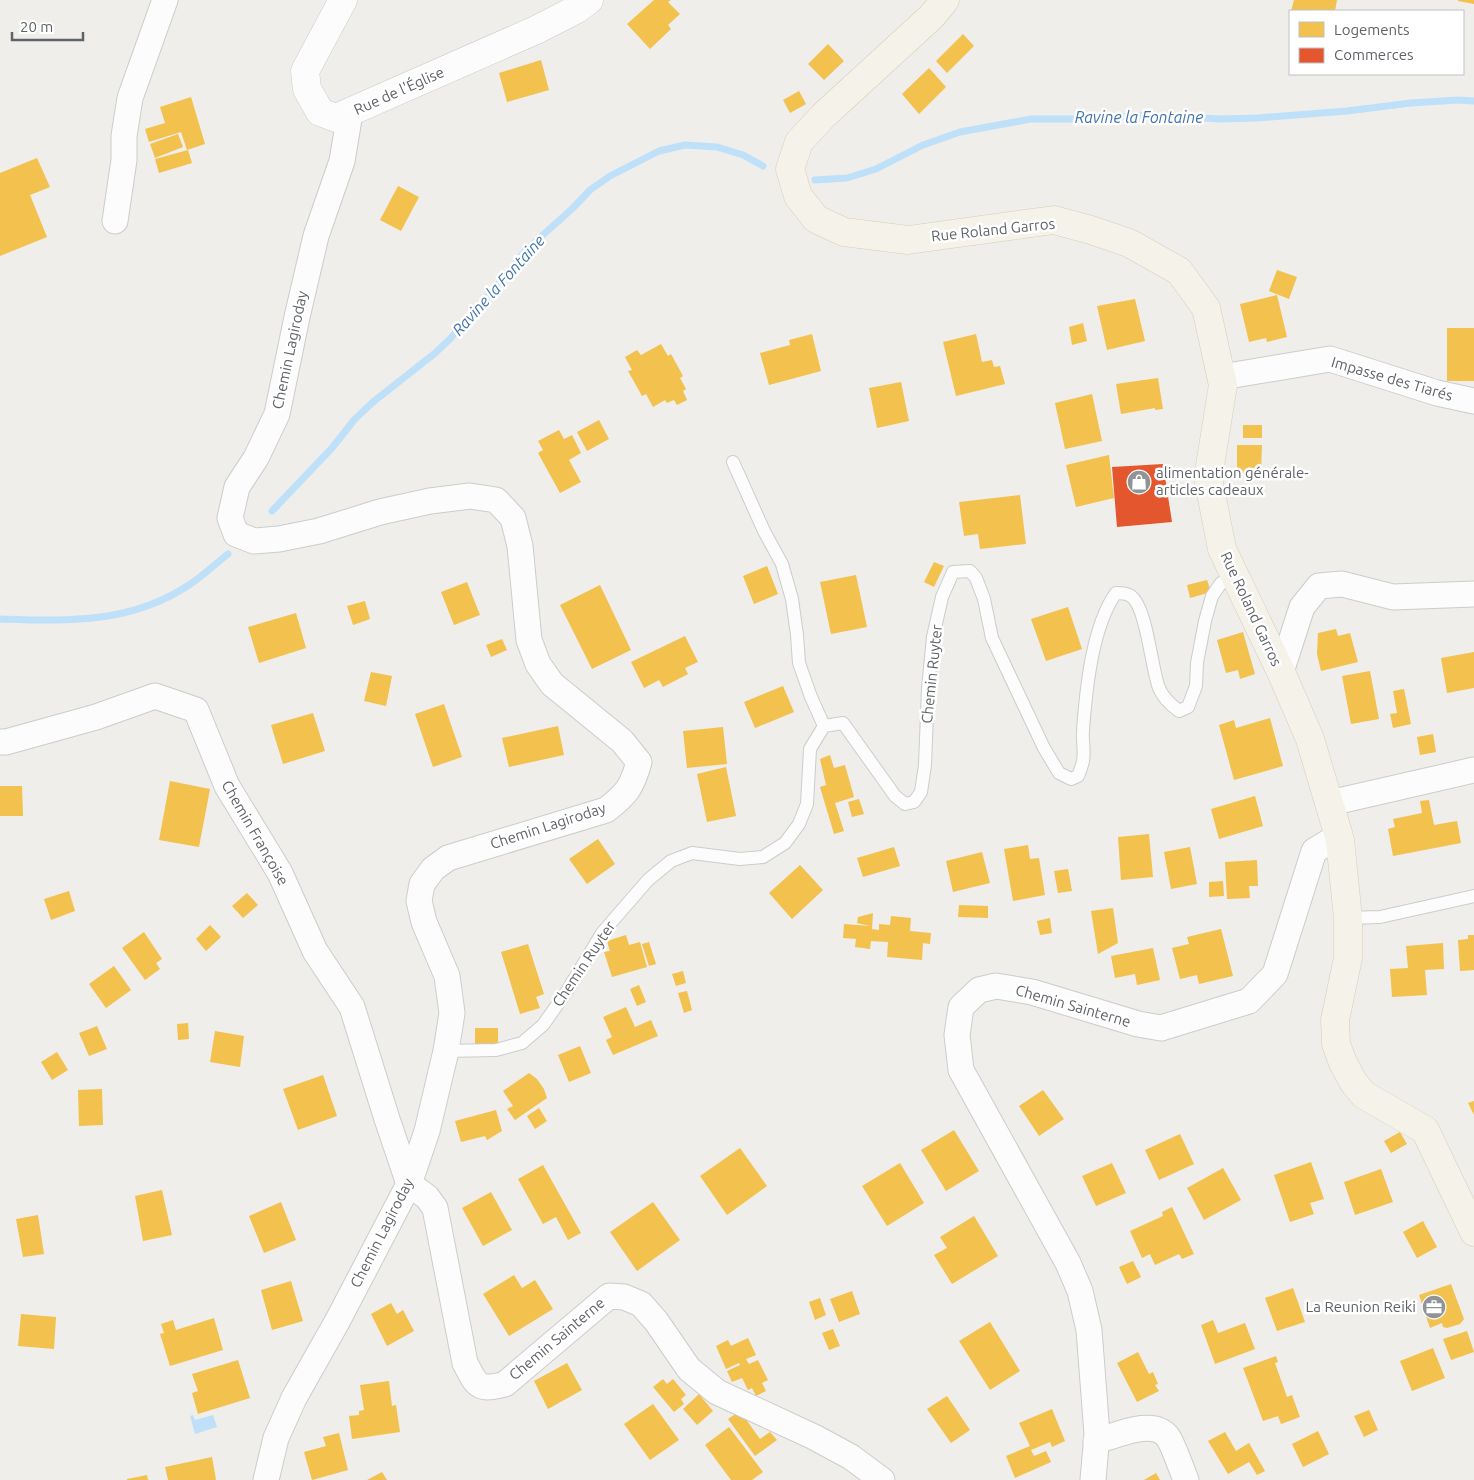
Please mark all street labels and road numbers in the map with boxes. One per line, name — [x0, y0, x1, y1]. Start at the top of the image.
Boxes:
street label: Rue de l'Église — [351, 63, 447, 118]
street label: Rue Roland Garros — [930, 215, 1056, 244]
street label: Chemin Lagiroday — [269, 289, 310, 411]
street label: Impasse des Tiarés — [1329, 353, 1455, 404]
street label: Rue Roland Garros — [1217, 549, 1285, 669]
street label: Chemin Ruyter — [918, 623, 945, 724]
street label: Chemin Françoise — [218, 777, 292, 888]
street label: Chemin Lagiroday — [488, 799, 608, 852]
street label: Chemin Ruyter — [549, 917, 619, 1010]
street label: Chemin Sainterne — [1014, 981, 1133, 1030]
street label: Chemin Lagiroday — [347, 1175, 416, 1290]
street label: Chemin Sainterne — [506, 1294, 608, 1383]

